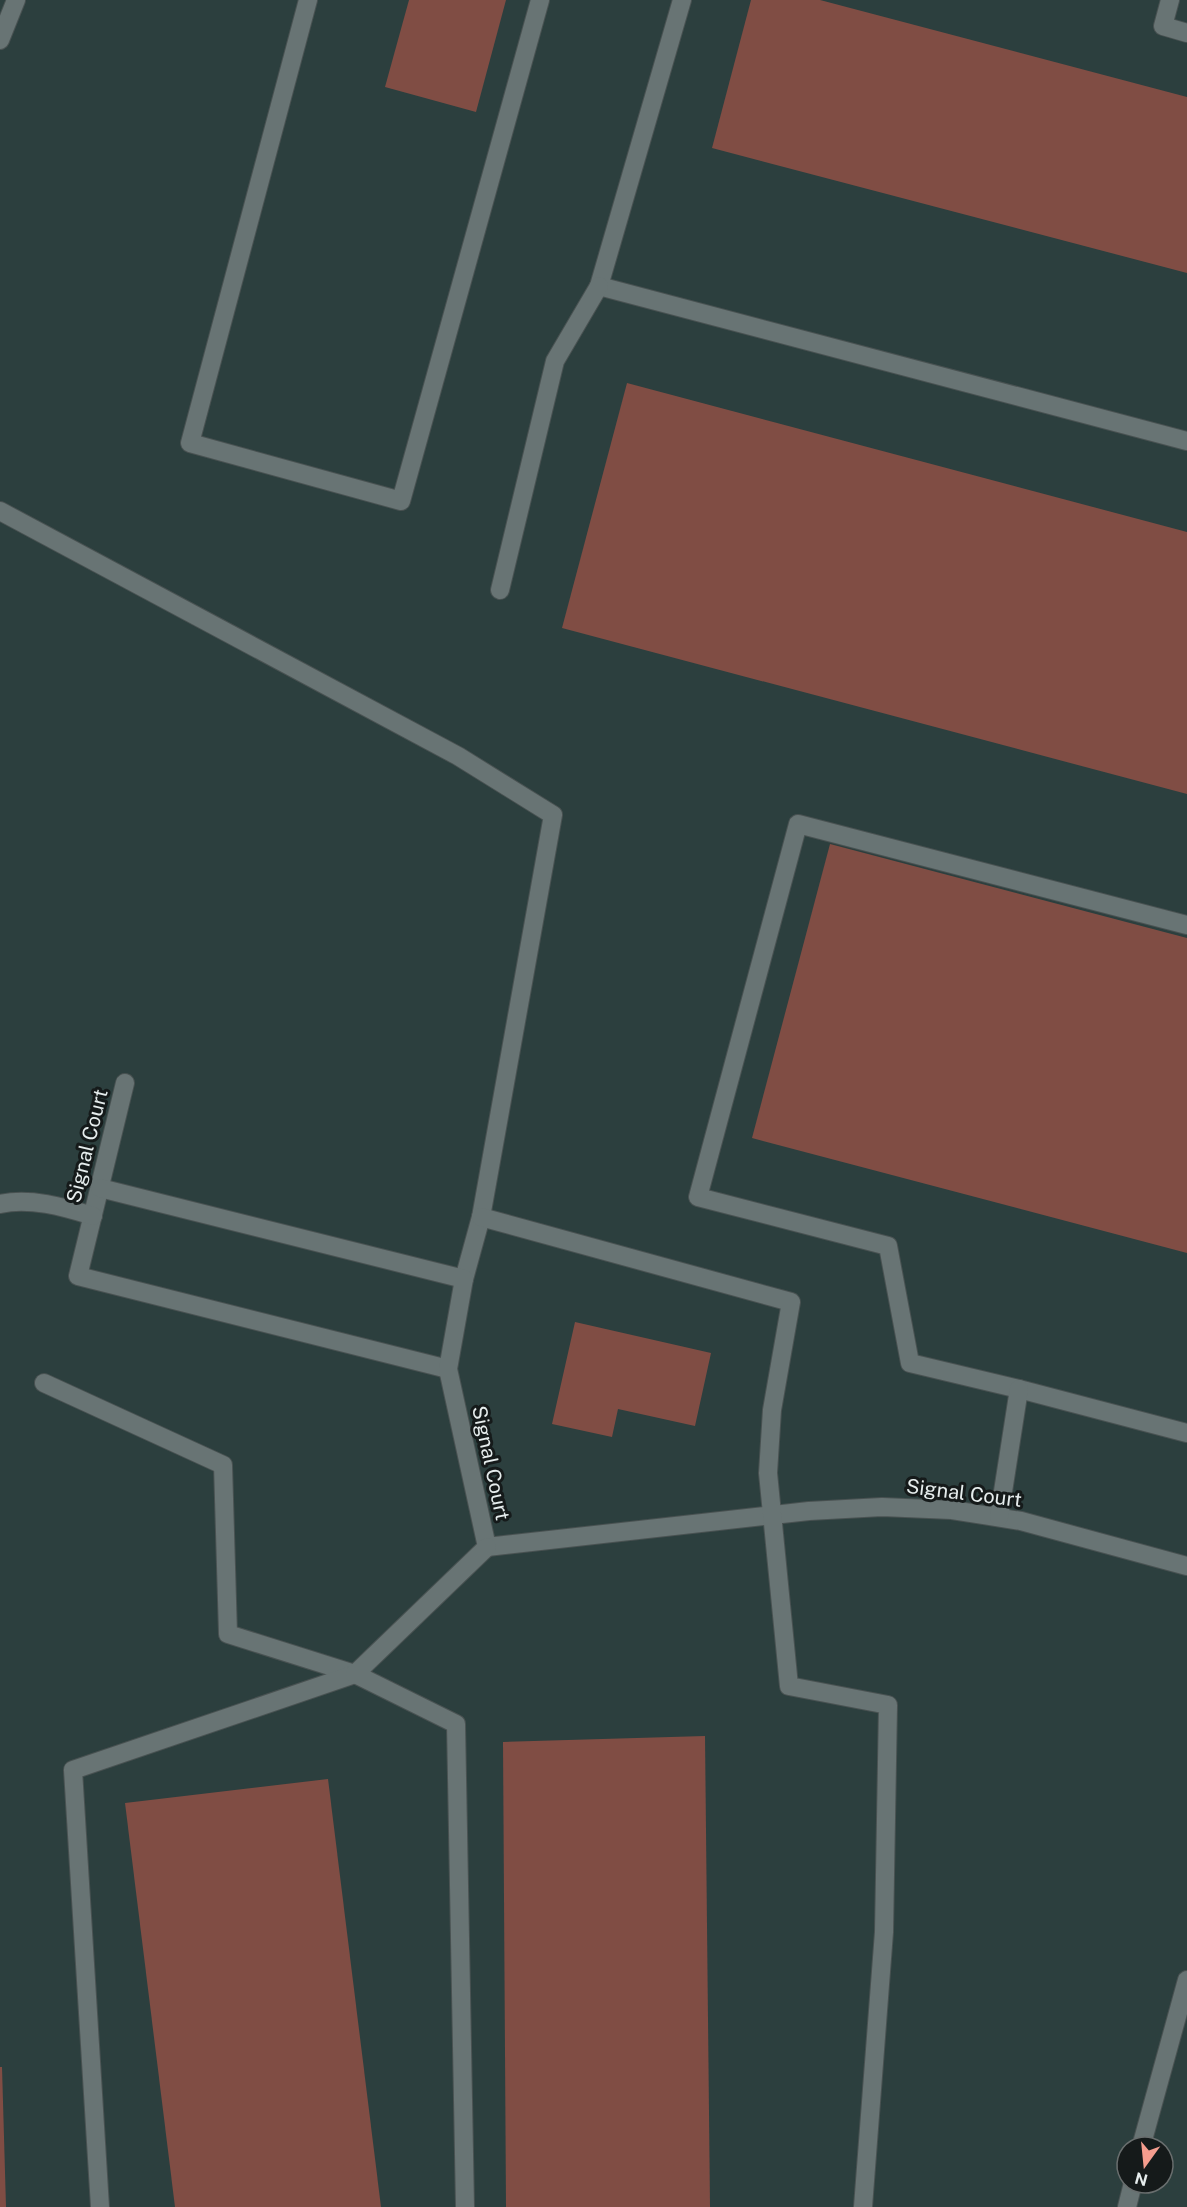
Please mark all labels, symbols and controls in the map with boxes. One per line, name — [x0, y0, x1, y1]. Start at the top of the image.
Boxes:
street label: Signal Court — [61, 1087, 113, 1205]
street label: Signal Court — [467, 1404, 515, 1522]
street label: Signal Court — [905, 1474, 1023, 1512]
north arrow — [1115, 2135, 1175, 2195]
text: N — [1133, 2168, 1150, 2190]

